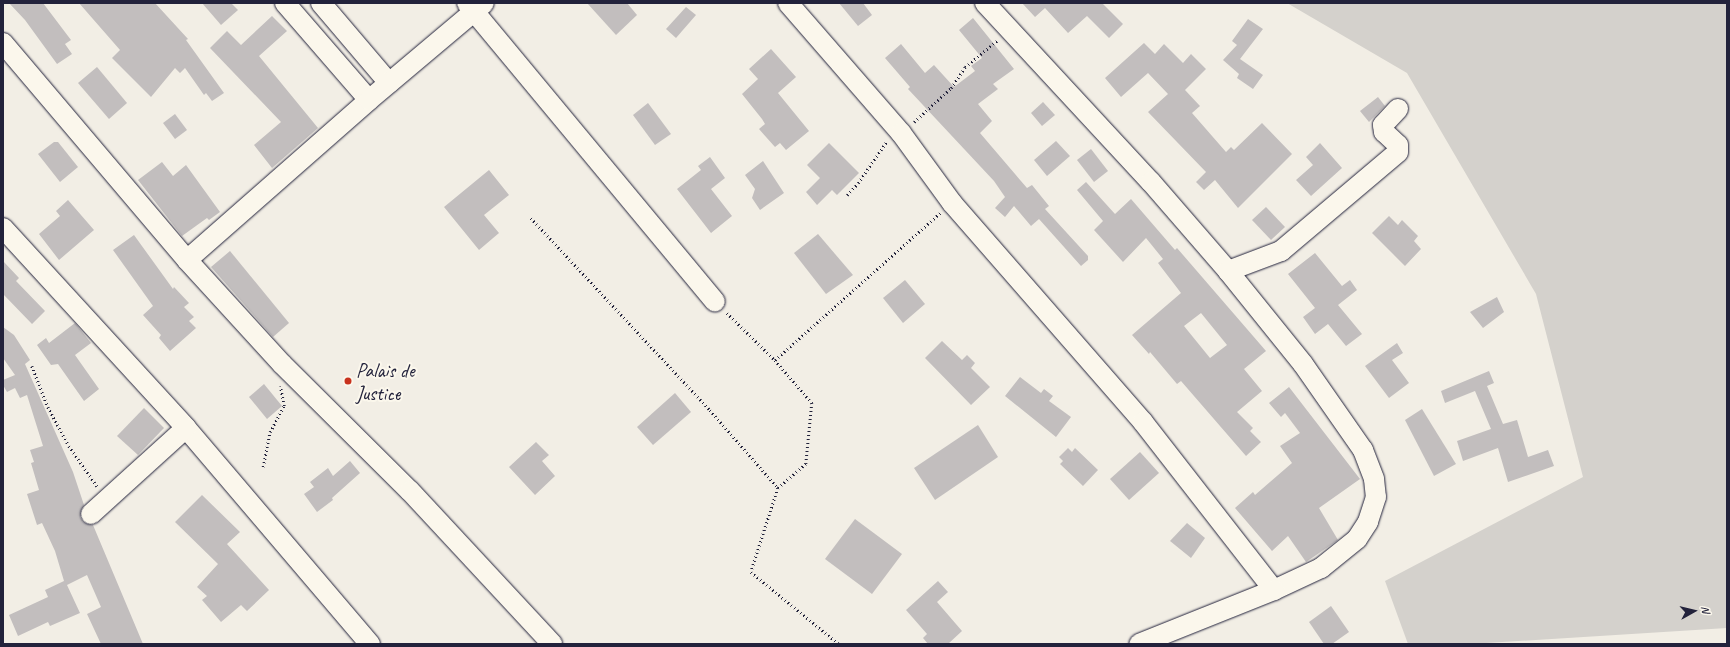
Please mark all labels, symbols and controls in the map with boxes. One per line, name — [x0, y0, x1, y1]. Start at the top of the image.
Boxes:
place label: Palais de Justice — [356, 358, 414, 405]
marker: Palais de Justice — [343, 376, 353, 386]
north arrow — [1674, 591, 1714, 631]
text: N — [1698, 605, 1713, 614]

